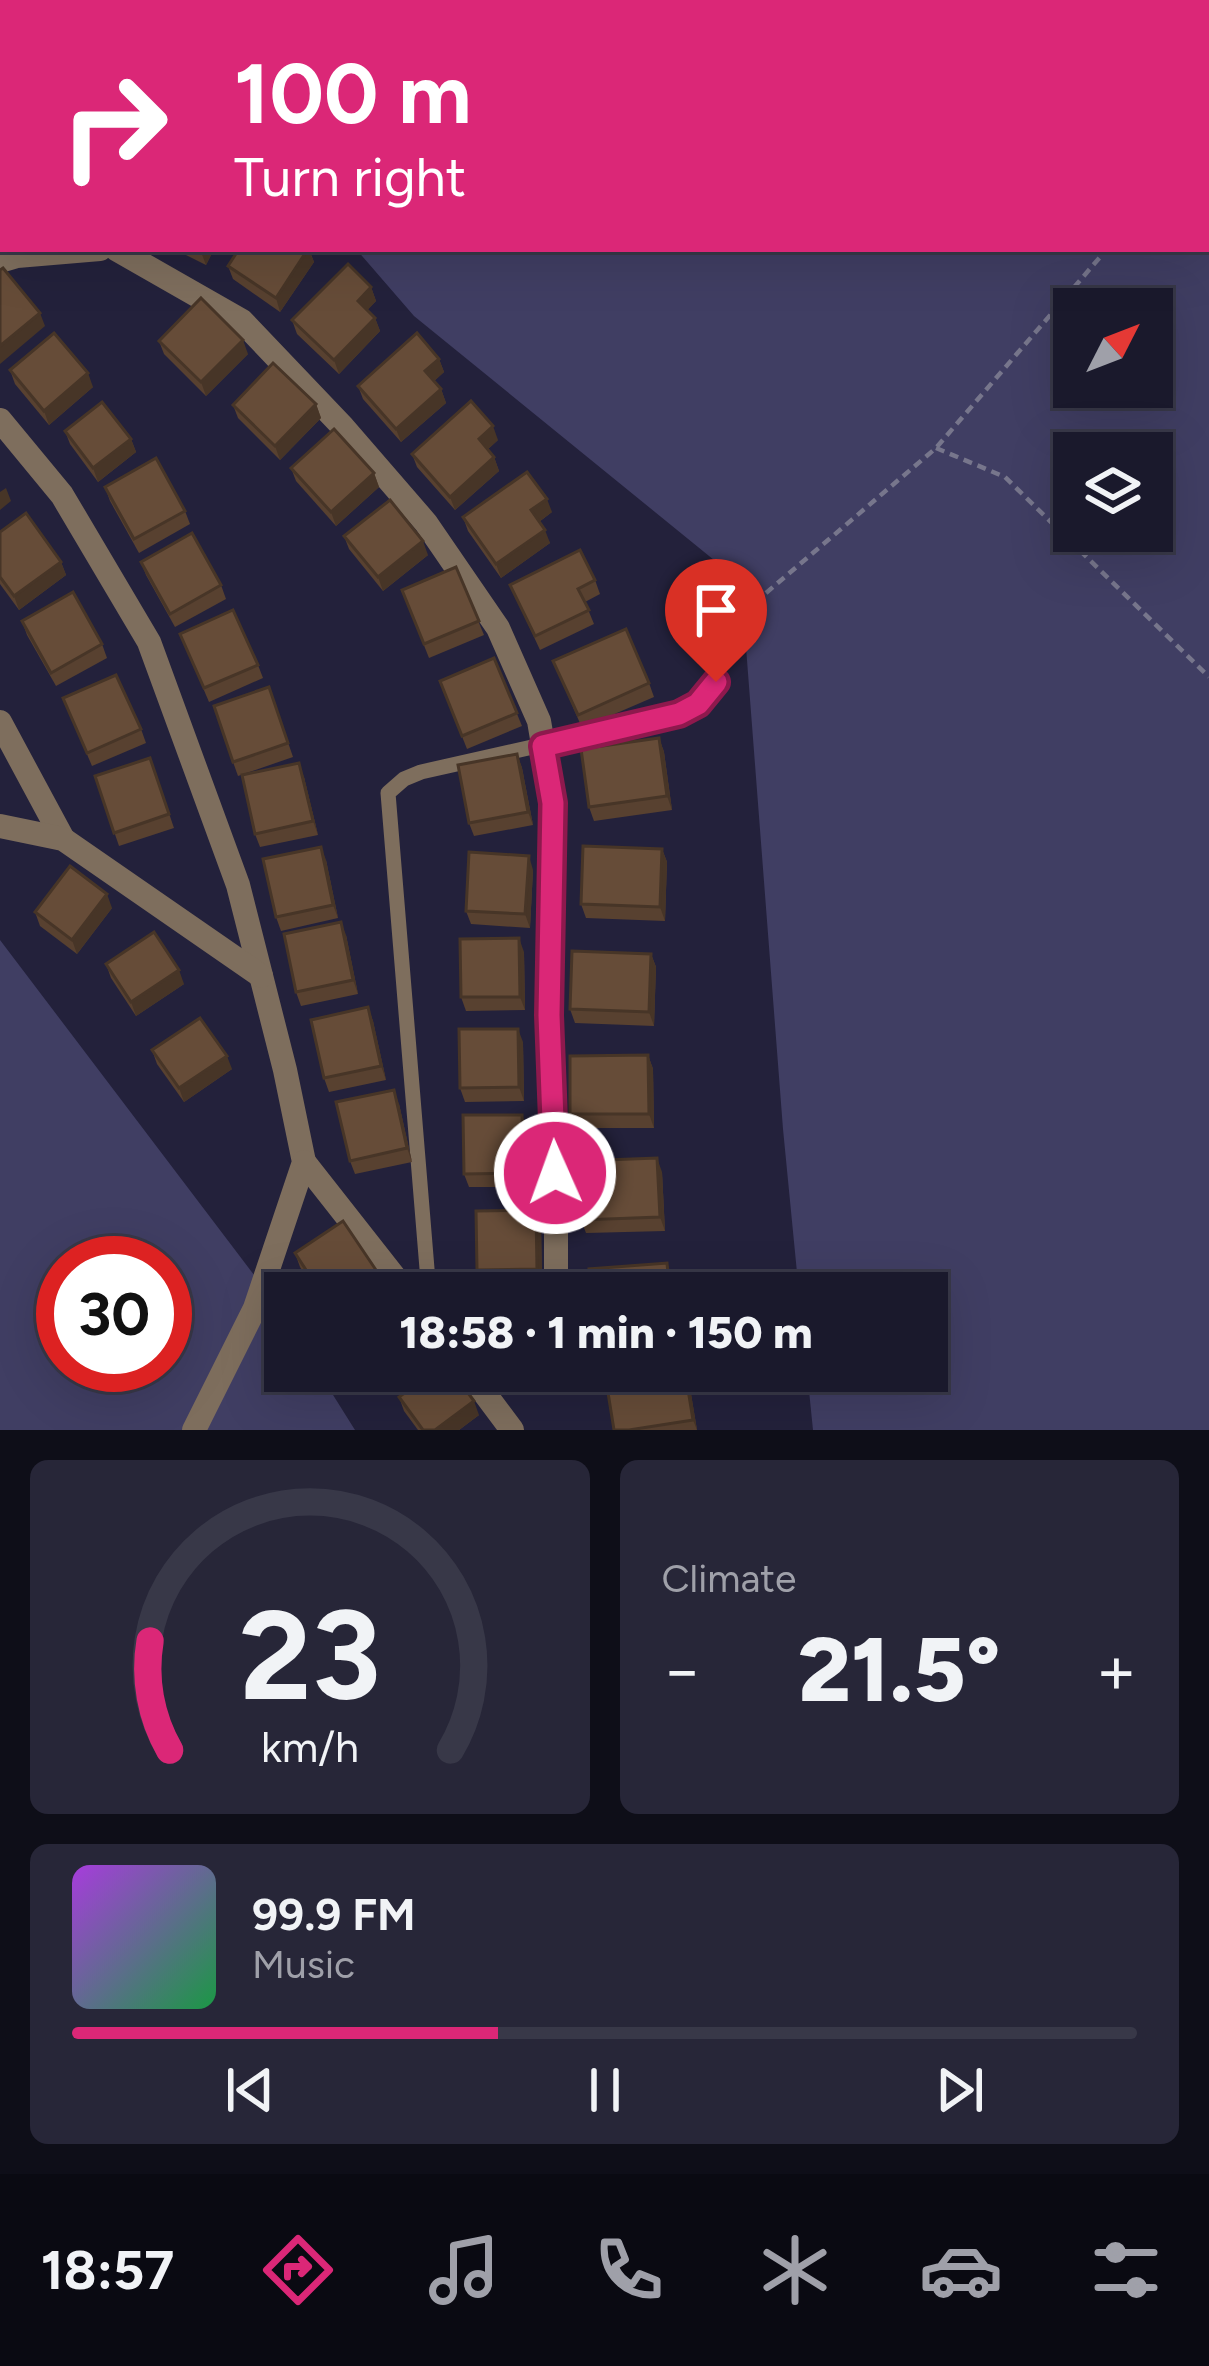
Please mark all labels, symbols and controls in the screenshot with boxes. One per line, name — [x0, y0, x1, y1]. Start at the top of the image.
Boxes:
text: 100 m — [234, 43, 472, 144]
icon: right — [36, 48, 192, 204]
text: Turn right — [234, 145, 466, 210]
north arrow — [1053, 288, 1173, 408]
map controls — [1053, 288, 1173, 552]
button: layers — [1053, 432, 1173, 552]
pin — [665, 559, 767, 682]
icon: arrive — [683, 577, 749, 643]
position arrow — [492, 1110, 618, 1236]
speed limit sign: 30 — [36, 1236, 192, 1392]
text: 18:58 · 1 min · 150 m — [399, 1305, 813, 1359]
text: Climate — [662, 1555, 796, 1602]
text: 23 — [239, 1580, 381, 1730]
text: 21.5° — [798, 1615, 1000, 1724]
text: − — [662, 1630, 703, 1710]
text: + — [1096, 1630, 1137, 1710]
text: km/h — [261, 1721, 359, 1773]
text: 99.9 FM — [252, 1887, 416, 1941]
text: Music — [252, 1941, 355, 1988]
icon: previous — [217, 2057, 283, 2123]
icon: pause — [572, 2057, 638, 2123]
icon: next — [927, 2057, 993, 2123]
icon: directions — [256, 2228, 340, 2312]
icon: music — [422, 2228, 506, 2312]
icon: phone — [587, 2228, 671, 2312]
icon: climate — [753, 2228, 837, 2312]
icon: car — [919, 2228, 1003, 2312]
icon: filters — [1084, 2228, 1168, 2312]
text: 18:57 — [41, 2238, 174, 2303]

